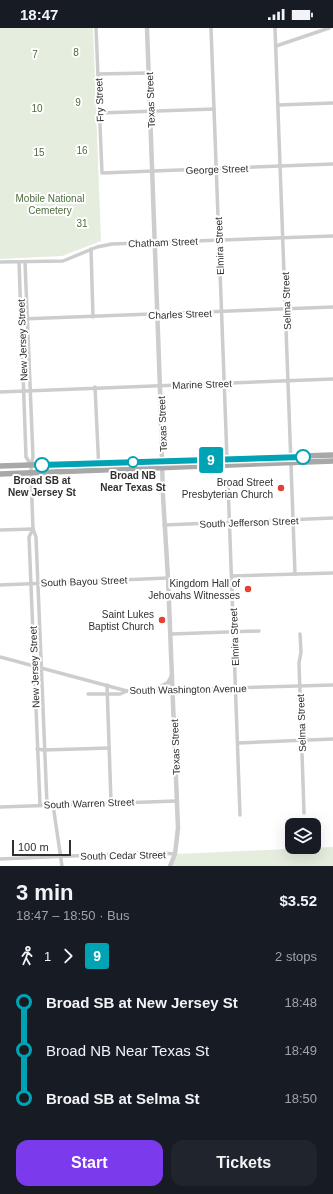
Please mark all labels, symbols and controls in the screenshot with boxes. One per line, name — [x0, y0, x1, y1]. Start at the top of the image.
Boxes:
text: 18:47 — [20, 6, 58, 23]
park label: 8 — [73, 47, 79, 58]
park label: 7 — [32, 49, 38, 60]
street label: Texas Street — [144, 72, 157, 128]
street label: Fry Street — [93, 78, 106, 122]
park label: 9 — [75, 97, 81, 108]
park label: 10 — [31, 103, 43, 114]
park label: 16 — [76, 145, 88, 156]
park label: 15 — [33, 147, 45, 158]
street label: George Street — [185, 163, 249, 176]
park label: Mobile National Cemetery — [16, 193, 84, 216]
street label: Elmira Street — [213, 217, 226, 275]
park label: 31 — [76, 218, 88, 229]
street label: Chatham Street — [128, 236, 198, 249]
street label: Selma Street — [280, 272, 293, 330]
street label: New Jersey Street — [16, 299, 29, 381]
street label: Charles Street — [148, 308, 212, 321]
street label: Marine Street — [172, 378, 232, 391]
street label: Texas Street — [156, 396, 169, 452]
line badge: 9 — [198, 447, 224, 473]
unlabelled marker — [295, 449, 311, 465]
text: 9 — [207, 452, 215, 468]
marker: Broad NB Near Texas St — [127, 456, 139, 468]
marker: Broad SB at New Jersey St — [34, 457, 50, 473]
place label: Broad NB Near Texas St — [100, 470, 166, 493]
place label: Broad SB at New Jersey St — [8, 475, 77, 498]
place label: Broad Street Presbyterian Church — [182, 477, 273, 500]
marker: Broad Street Presbyterian Church — [276, 483, 286, 493]
street label: South Jefferson Street — [199, 515, 299, 530]
street label: South Bayou Street — [40, 574, 128, 589]
place label: Kingdom Hall of Jehovahs Witnesses — [148, 578, 240, 601]
marker: Kingdom Hall of Jehovahs Witnesses — [243, 584, 253, 594]
street label: Elmira Street — [228, 608, 241, 666]
place label: Saint Lukes Baptist Church — [88, 609, 154, 632]
marker: Saint Lukes Baptist Church — [157, 615, 167, 625]
street label: New Jersey Street — [28, 626, 41, 708]
street label: South Washington Avenue — [129, 683, 247, 696]
street label: Selma Street — [295, 694, 308, 752]
street label: Texas Street — [169, 719, 182, 775]
street label: South Warren Street — [43, 796, 135, 811]
map controls — [285, 818, 321, 854]
button: layers — [285, 818, 321, 854]
scale bar — [12, 838, 71, 857]
text: 100 m — [18, 841, 49, 853]
street label: South Cedar Street — [80, 849, 166, 862]
text: 3 min — [16, 880, 73, 905]
text: $3.52 — [279, 892, 317, 909]
text: 18:47 – 18:50 · Bus — [16, 908, 129, 923]
icon: walk — [16, 945, 38, 967]
icon: forward — [57, 945, 79, 967]
text: 9 — [93, 948, 101, 964]
text: 1 — [44, 949, 51, 964]
text: 2 stops — [275, 949, 317, 964]
text: Broad SB at New Jersey St — [46, 994, 238, 1011]
text: 18:48 — [284, 995, 317, 1010]
text: Broad NB Near Texas St — [46, 1042, 209, 1059]
text: 18:49 — [284, 1043, 317, 1058]
text: Broad SB at Selma St — [46, 1090, 199, 1107]
text: 18:50 — [284, 1091, 317, 1106]
button: Start — [16, 1140, 163, 1186]
button: Tickets — [171, 1140, 317, 1186]

